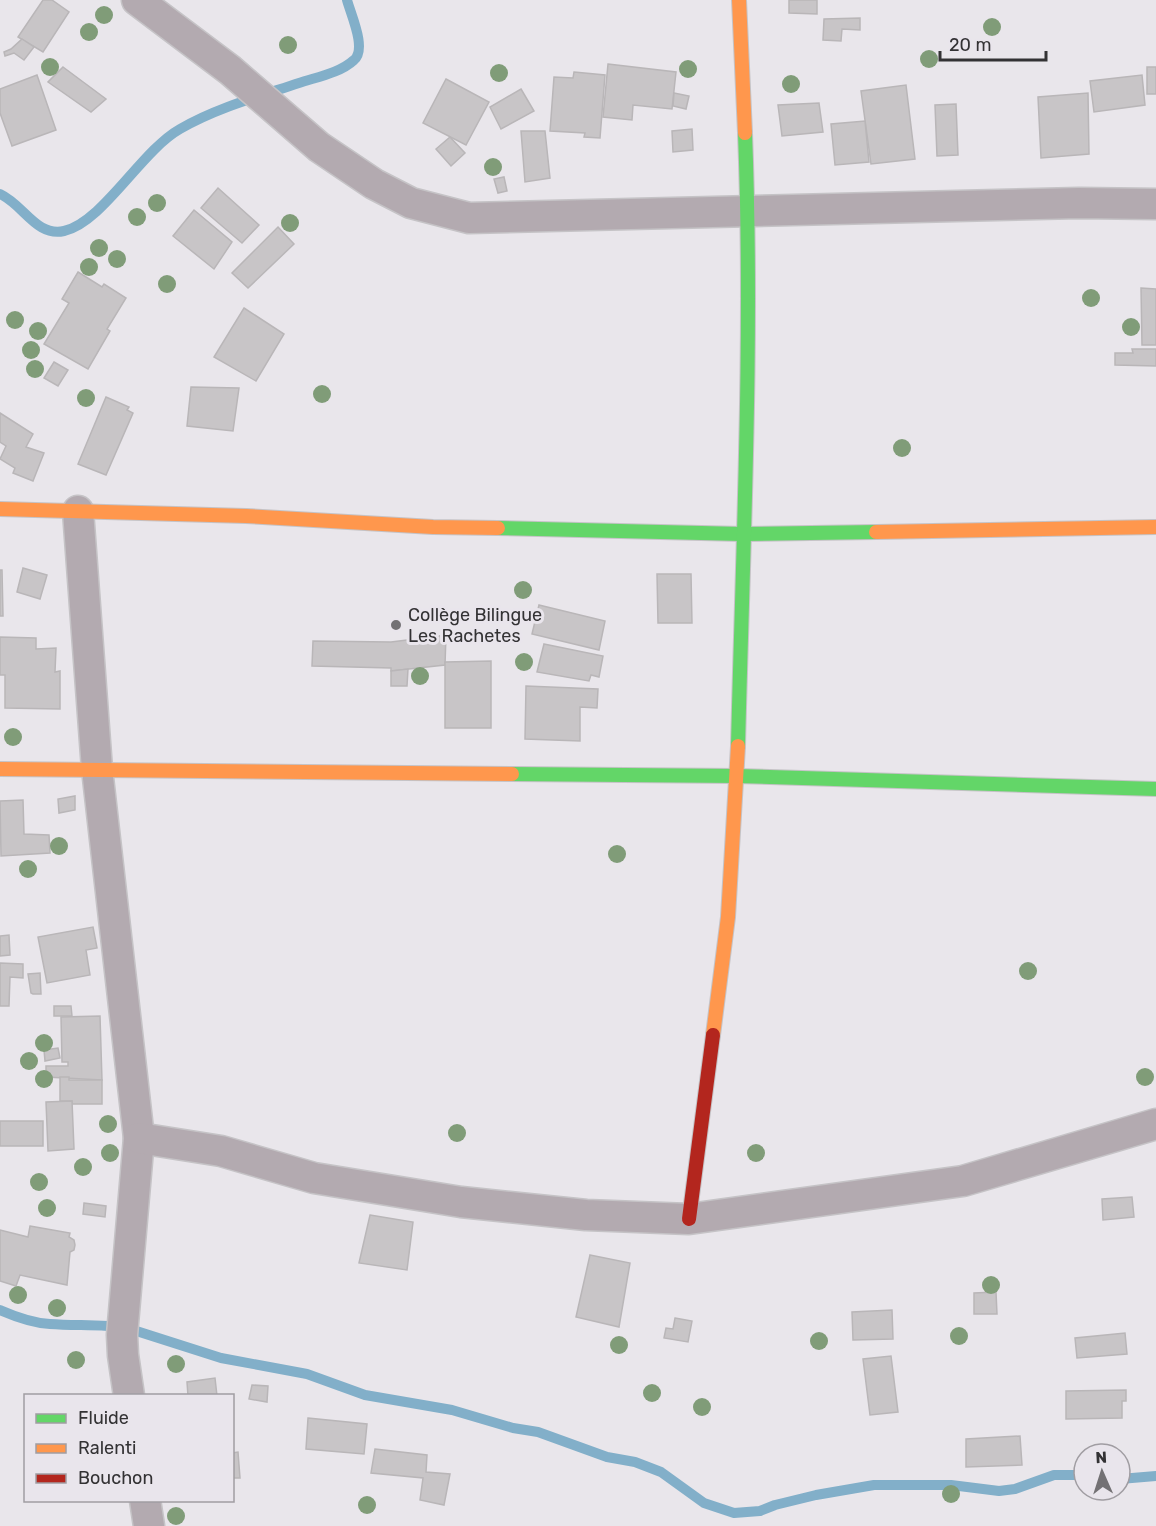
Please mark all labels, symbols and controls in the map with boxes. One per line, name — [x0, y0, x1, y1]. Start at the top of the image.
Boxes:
scale bar — [940, 24, 1046, 62]
text: 20 m — [949, 34, 991, 56]
place label: Collège Bilingue Les Rachetes — [408, 604, 542, 647]
marker: Collège Bilingue Les Rachetes — [389, 618, 403, 632]
legend — [24, 1394, 234, 1502]
text: Fluide — [78, 1407, 129, 1429]
text: Ralenti — [78, 1437, 136, 1459]
north arrow — [1072, 1442, 1132, 1502]
text: N — [1095, 1448, 1107, 1467]
text: Bouchon — [78, 1467, 153, 1489]

